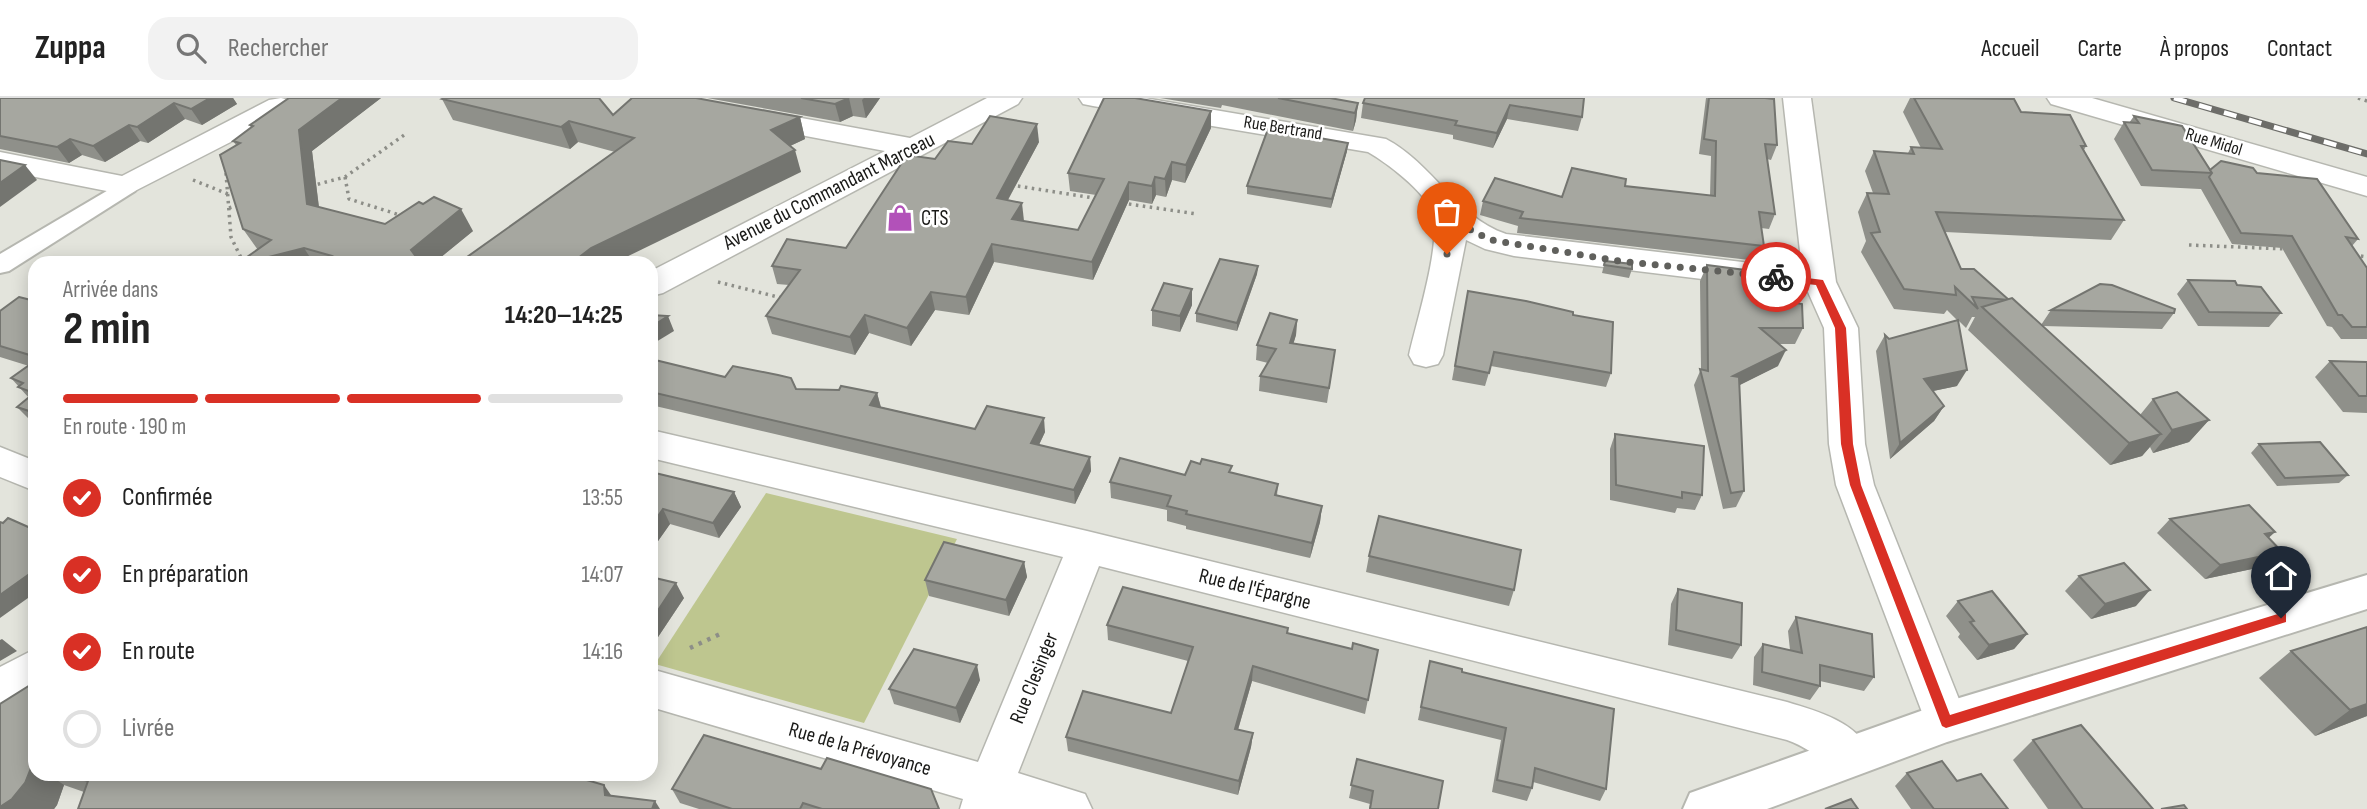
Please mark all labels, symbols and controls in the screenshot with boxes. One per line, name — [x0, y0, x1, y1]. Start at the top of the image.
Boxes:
search box — [148, 17, 638, 80]
text: Zuppa — [35, 28, 106, 68]
icon: search — [172, 29, 210, 67]
text: Rechercher — [228, 33, 328, 64]
text: Accueil — [1981, 34, 2040, 63]
text: Carte — [2078, 34, 2122, 63]
text: À propos — [2160, 34, 2229, 63]
text: Contact — [2267, 34, 2332, 63]
street label: Rue Bertrand — [1242, 111, 1324, 145]
street label: Rue Midol — [2183, 123, 2245, 161]
street label: Avenue du Commandant Marceau — [718, 127, 939, 256]
pin — [1417, 182, 1477, 254]
icon: bag — [1428, 193, 1466, 231]
shop icon: CTS — [885, 203, 915, 233]
place label: CTS — [921, 206, 948, 231]
courier — [1741, 242, 1811, 312]
icon: bike — [1757, 258, 1795, 296]
text: Arrivée dans — [63, 276, 158, 304]
text: 14:20–14:25 — [505, 300, 623, 331]
text: 2 min — [63, 302, 151, 357]
text: En route · 190 m — [63, 413, 186, 441]
icon: check — [63, 479, 101, 517]
text: Confirmée — [122, 482, 213, 513]
text: 13:55 — [583, 484, 623, 512]
pin — [2251, 546, 2311, 618]
icon: check — [63, 556, 101, 594]
icon: home — [2262, 557, 2300, 595]
text: En préparation — [122, 559, 249, 590]
text: 14:07 — [582, 561, 623, 589]
street label: Rue de l'Épargne — [1196, 563, 1314, 615]
street label: Rue Clesinger — [1004, 629, 1064, 727]
icon: check — [63, 633, 101, 671]
text: En route — [122, 636, 195, 667]
text: 14:16 — [583, 638, 623, 666]
text: Livrée — [122, 713, 174, 744]
street label: Rue de la Prévoyance — [786, 717, 934, 781]

